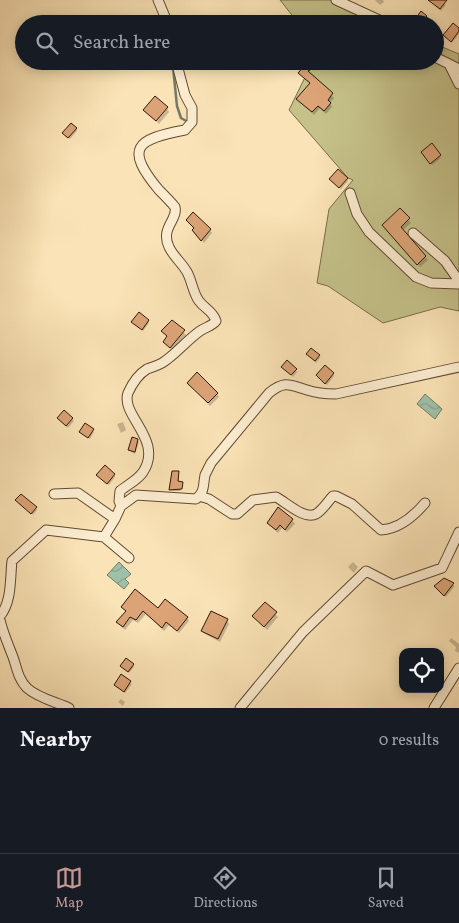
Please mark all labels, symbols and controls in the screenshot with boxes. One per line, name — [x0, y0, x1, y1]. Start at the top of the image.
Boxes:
search box — [15, 15, 444, 70]
icon: search — [33, 29, 61, 57]
text: Search here — [73, 30, 170, 56]
map controls — [399, 648, 444, 693]
button: locate — [399, 648, 444, 693]
text: Nearby — [20, 726, 91, 755]
text: 0 results — [379, 730, 439, 752]
tab: Map — [55, 864, 83, 913]
tab: Directions — [193, 864, 258, 913]
tab: Saved — [368, 864, 404, 913]

